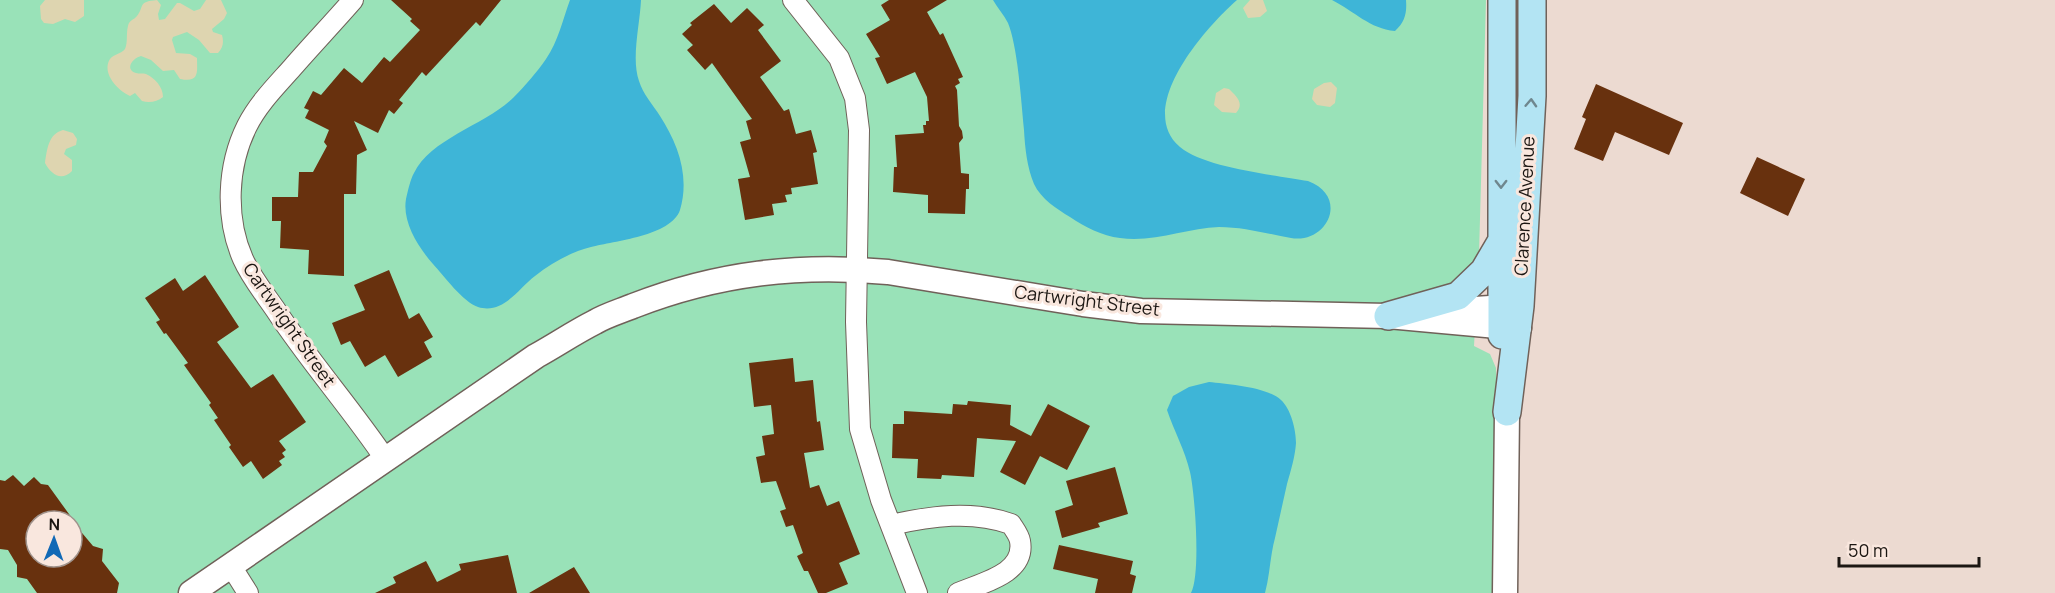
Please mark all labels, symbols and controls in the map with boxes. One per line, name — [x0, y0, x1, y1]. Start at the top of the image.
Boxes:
one-way arrow — [1525, 98, 1538, 107]
street label: Clarence Avenue — [1508, 136, 1540, 276]
one-way arrow — [1495, 180, 1507, 189]
street label: Cartwright Street — [238, 258, 342, 391]
street label: Cartwright Street — [1013, 279, 1161, 321]
north arrow — [24, 509, 84, 569]
text: N — [48, 513, 60, 535]
scale bar — [1839, 530, 1978, 568]
text: 50 m — [1848, 538, 1888, 562]

